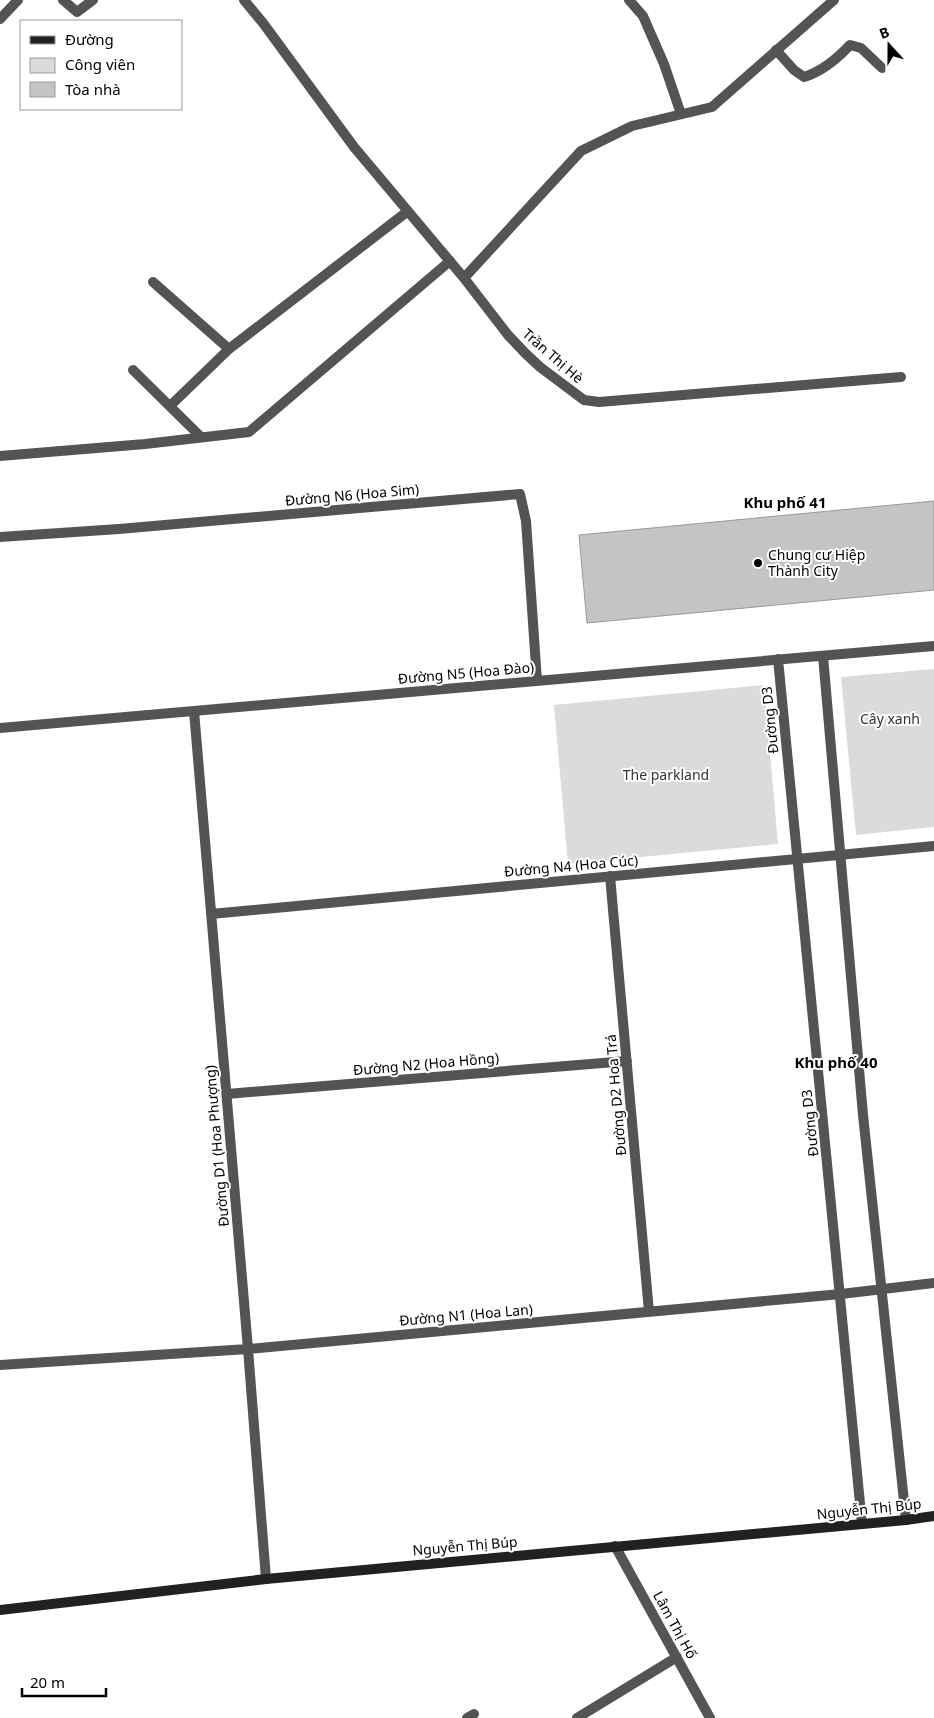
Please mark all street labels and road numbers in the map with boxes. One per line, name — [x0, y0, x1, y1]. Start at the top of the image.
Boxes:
street label: Trần Thị Hè — [519, 324, 588, 387]
street label: Đường N6 (Hoa Sim) — [284, 479, 420, 510]
street label: Đường N5 (Hoa Đào) — [397, 657, 535, 688]
street label: Đường D3 — [757, 686, 782, 755]
street label: Đường N4 (Hoa Cúc) — [503, 850, 639, 881]
street label: Đường D2 Hoa Trá — [601, 1034, 630, 1157]
street label: Đường N2 (Hoa Hồng) — [352, 1048, 500, 1079]
street label: Đường D1 (Hoa Phượng) — [200, 1064, 233, 1228]
street label: Đường D3 — [797, 1089, 822, 1158]
street label: Đường N1 (Hoa Lan) — [398, 1299, 534, 1330]
street label: Nguyễn Thị Búp — [816, 1494, 922, 1523]
street label: Nguyễn Thị Búp — [412, 1531, 518, 1560]
street label: Lâm Thị Hố — [649, 1588, 702, 1662]

